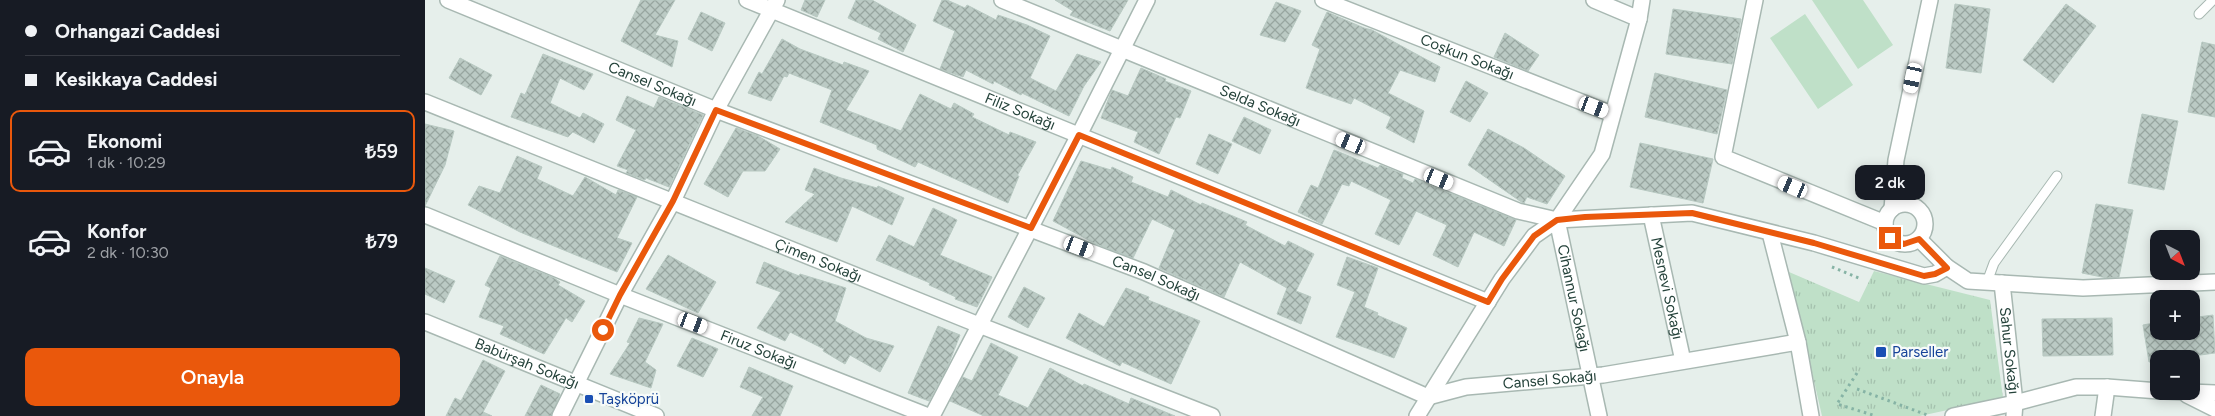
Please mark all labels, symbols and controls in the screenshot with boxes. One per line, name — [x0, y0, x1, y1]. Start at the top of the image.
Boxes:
text: Orhangazi Caddesi — [55, 20, 220, 43]
street label: Coşkun Sokağı — [1418, 30, 1517, 83]
street label: Cansel Sokağı — [606, 58, 699, 110]
car — [1902, 62, 1923, 94]
text: Kesikkaya Caddesi — [55, 68, 217, 91]
street label: Selda Sokağı — [1217, 81, 1303, 130]
street label: Filiz Sokağı — [982, 89, 1058, 134]
car — [1577, 95, 1610, 119]
icon: car — [27, 129, 72, 174]
text: Ekonomi — [87, 130, 162, 153]
car — [1334, 130, 1367, 156]
text: ₺59 — [365, 140, 398, 163]
text: 1 dk · 10:29 — [87, 153, 166, 172]
car — [1422, 166, 1455, 192]
callout: 2 dk — [1855, 166, 1925, 200]
text: 2 dk — [1875, 173, 1905, 192]
car — [1776, 174, 1809, 200]
icon: car — [27, 219, 72, 264]
text: Konfor — [87, 220, 146, 243]
route end — [1879, 227, 1901, 249]
text: ₺79 — [366, 230, 398, 253]
north arrow — [2150, 230, 2200, 280]
map controls — [2150, 230, 2200, 400]
street label: Çimen Sokağı — [772, 235, 865, 286]
car — [1062, 235, 1095, 259]
street label: Mesnevi Sokağı — [1647, 235, 1687, 341]
text: 2 dk · 10:30 — [87, 243, 169, 262]
street label: Cihannur Sokağı — [1554, 243, 1594, 354]
street label: Cansel Sokağı — [1110, 252, 1203, 305]
button: + — [2150, 290, 2200, 340]
street label: Sahur Sokağı — [1996, 306, 2023, 395]
car — [676, 311, 709, 335]
route start — [592, 319, 614, 341]
street label: Firuz Sokağı — [718, 326, 800, 373]
street label: Babürşah Sokağı — [472, 334, 582, 393]
place label: Parseller — [1892, 343, 1948, 361]
marker: Parseller — [1874, 345, 1888, 359]
button: Onayla — [25, 348, 400, 406]
button: − — [2150, 350, 2200, 400]
street label: Cansel Sokağı — [1502, 367, 1597, 393]
place label: Taşköprü — [599, 390, 659, 408]
marker: Taşköprü — [583, 393, 595, 405]

